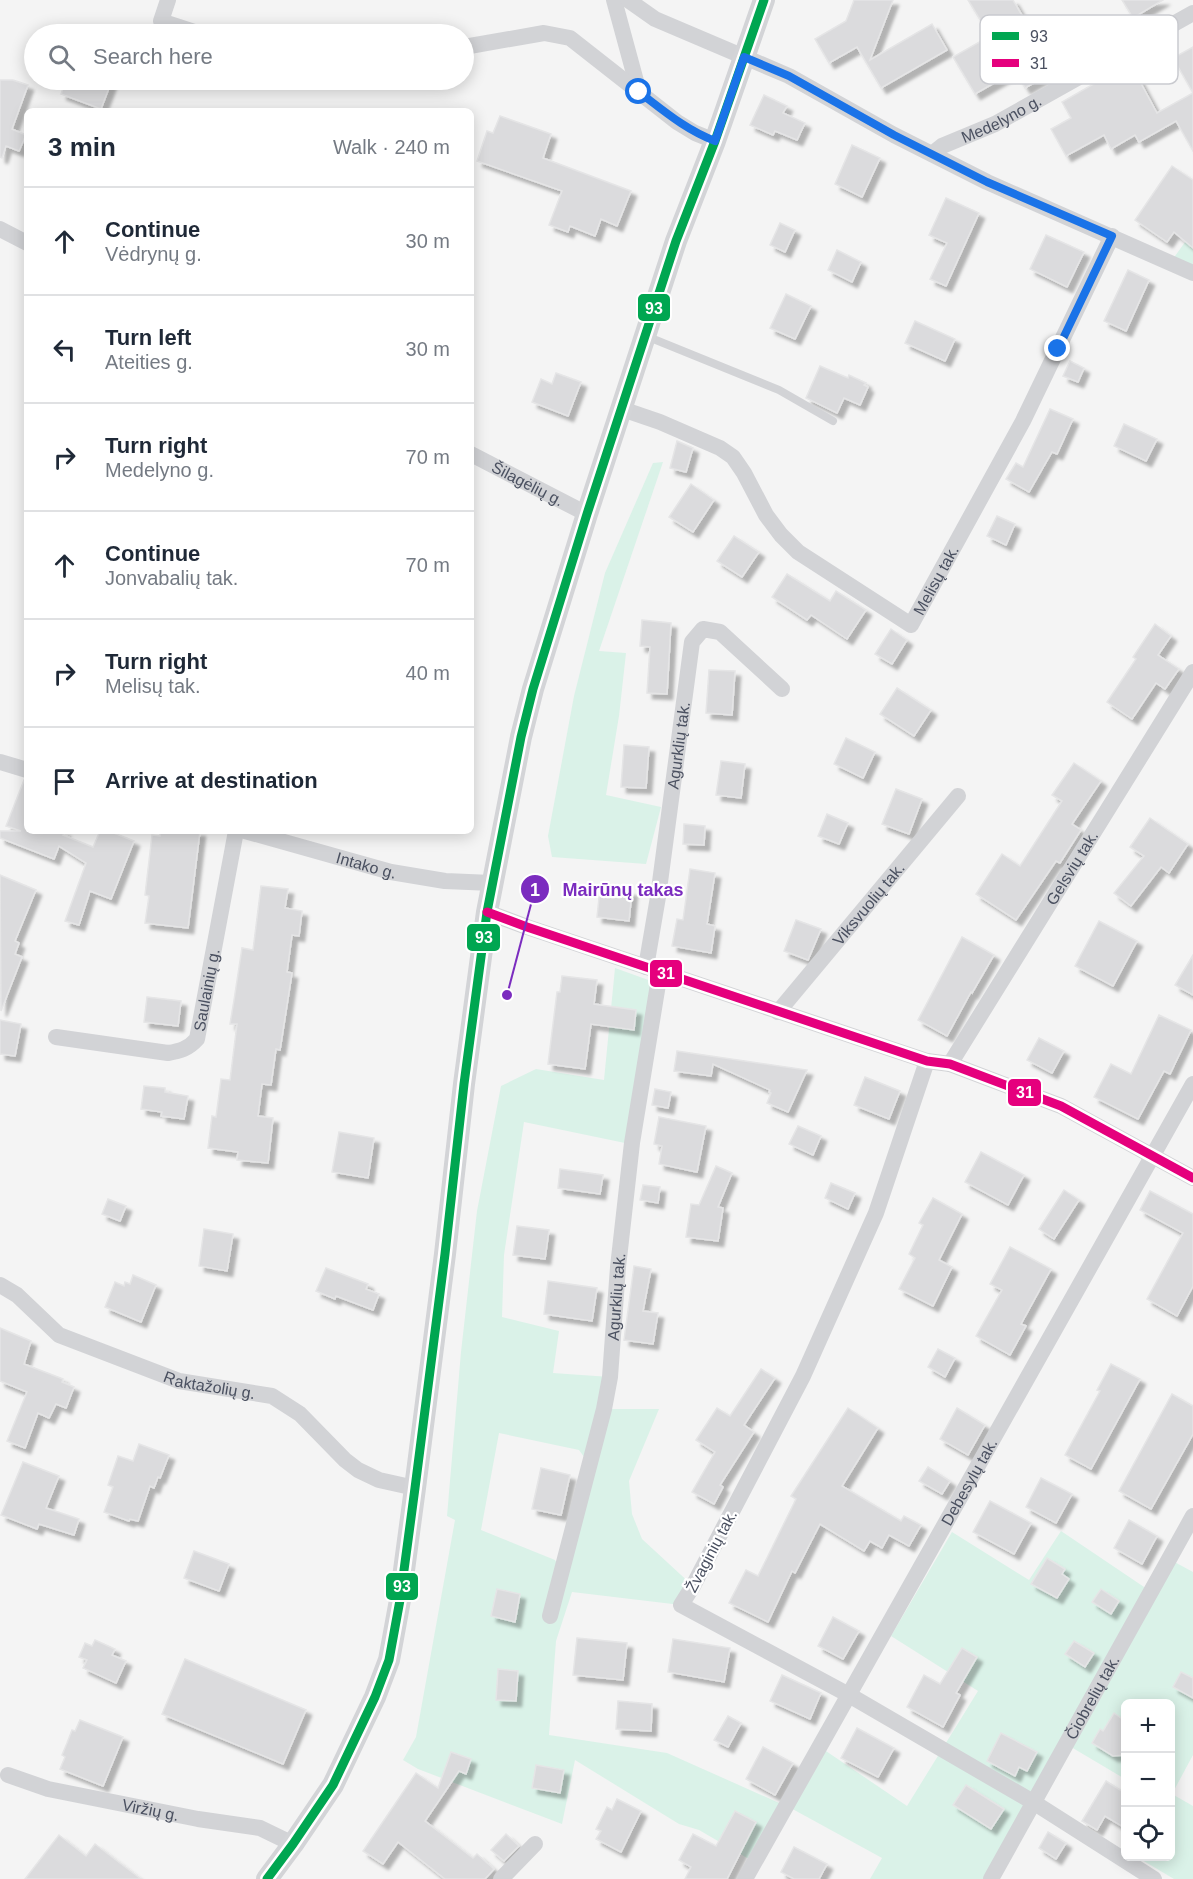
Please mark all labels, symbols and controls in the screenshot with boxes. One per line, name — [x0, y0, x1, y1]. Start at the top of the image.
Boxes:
legend — [980, 15, 1178, 84]
search box — [24, 24, 474, 90]
text: 93 — [1030, 28, 1048, 45]
icon: search — [45, 41, 78, 74]
text: Search here — [93, 44, 213, 69]
text: 31 — [1030, 55, 1048, 72]
route start — [625, 78, 651, 104]
street label: Medelyno g. — [959, 92, 1044, 146]
text: 3 min — [48, 132, 116, 162]
text: Walk · 240 m — [333, 136, 450, 158]
text: Continue — [105, 217, 200, 242]
icon: ahead — [48, 225, 81, 258]
text: 30 m — [406, 230, 450, 252]
text: Vėdrynų g. — [105, 243, 202, 265]
line badge: 93 — [637, 293, 671, 322]
text: 93 — [645, 300, 663, 317]
text: Turn left — [105, 325, 191, 350]
icon: left — [48, 333, 81, 366]
route end — [1044, 335, 1070, 361]
text: 30 m — [406, 338, 450, 360]
text: Ateities g. — [105, 351, 193, 373]
text: Turn right — [105, 433, 207, 458]
icon: right — [48, 441, 81, 474]
text: 70 m — [406, 446, 450, 468]
street label: Šilagėlių g. — [489, 457, 566, 509]
text: Medelyno g. — [105, 459, 214, 481]
text: Continue — [105, 541, 200, 566]
street label: Melisų tak. — [910, 543, 962, 618]
icon: ahead — [48, 549, 81, 582]
text: 70 m — [406, 554, 450, 576]
text: Jonvabalių tak. — [105, 567, 238, 589]
text: Turn right — [105, 649, 207, 674]
icon: right — [48, 657, 81, 690]
text: 40 m — [406, 662, 450, 684]
text: Melisų tak. — [105, 675, 201, 697]
street label: Agurklių tak. — [664, 701, 693, 790]
icon: arrive — [48, 765, 81, 798]
text: Arrive at destination — [105, 768, 318, 793]
street label: Gelsvių tak. — [1043, 828, 1101, 908]
street label: Intako g. — [334, 849, 397, 882]
street label: Viksvuolių tak. — [829, 859, 908, 949]
callout: Mairūnų takas — [520, 871, 695, 907]
text: 1 — [530, 880, 540, 900]
text: Mairūnų takas — [562, 880, 684, 900]
line badge: 93 — [466, 923, 501, 952]
text: 93 — [475, 929, 493, 946]
street label: Saulainių g. — [191, 947, 223, 1033]
line badge: 31 — [649, 959, 683, 988]
text: 31 — [657, 965, 675, 982]
line badge: 31 — [1007, 1078, 1042, 1107]
text: 31 — [1016, 1084, 1034, 1101]
street label: Agurklių tak. — [605, 1252, 629, 1341]
street label: Raktažolių g. — [161, 1368, 256, 1402]
street label: Debesylų tak. — [938, 1436, 1001, 1528]
street label: Žvaginių tak. — [682, 1507, 740, 1595]
line badge: 93 — [385, 1572, 419, 1601]
text: 93 — [393, 1578, 411, 1595]
street label: Čiobrelių tak. — [1062, 1653, 1123, 1742]
map controls — [1121, 1699, 1175, 1861]
button: + — [1121, 1699, 1175, 1753]
button: − — [1121, 1753, 1175, 1807]
street label: Viržių g. — [121, 1796, 180, 1824]
button: locate — [1121, 1807, 1175, 1861]

